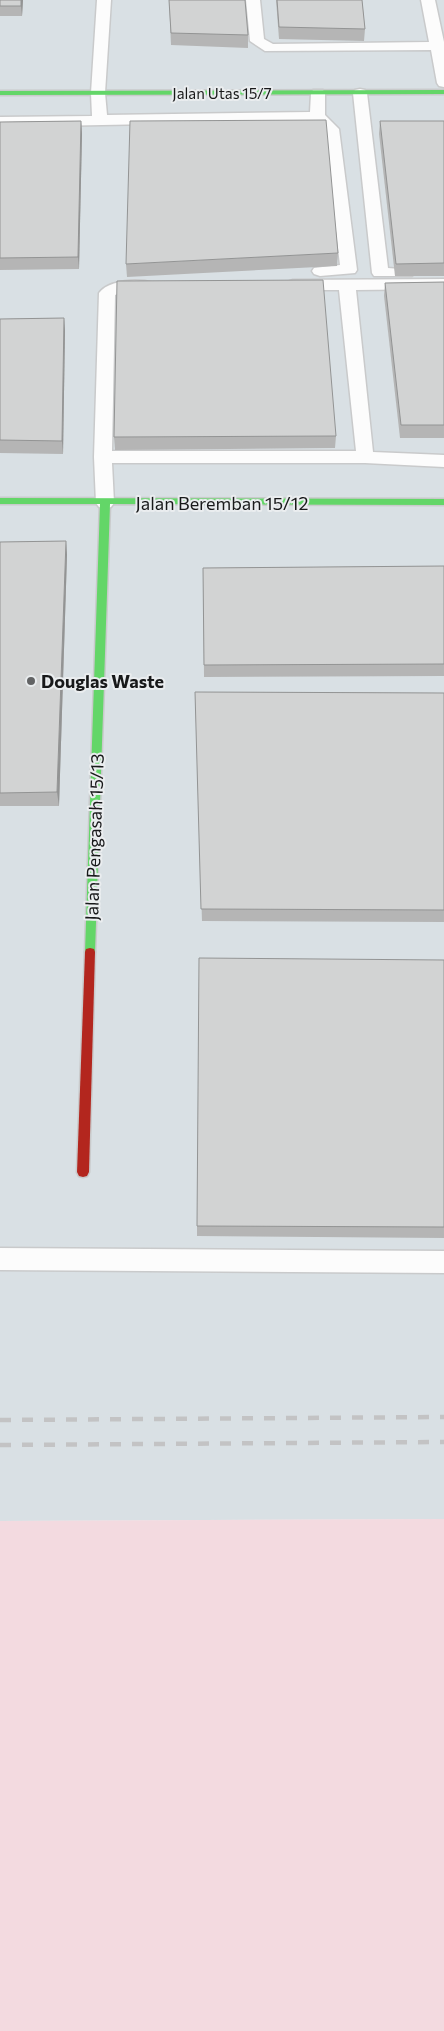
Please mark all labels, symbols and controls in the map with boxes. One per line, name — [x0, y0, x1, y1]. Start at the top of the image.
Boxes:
street label: Jalan Utas 15/7 — [172, 84, 272, 102]
street label: Jalan Beremban 15/12 — [136, 492, 308, 514]
place label: Douglas Waste — [41, 670, 164, 692]
marker: Douglas Waste — [25, 675, 37, 687]
street label: Jalan Pengasah 15/13 — [80, 753, 108, 921]

